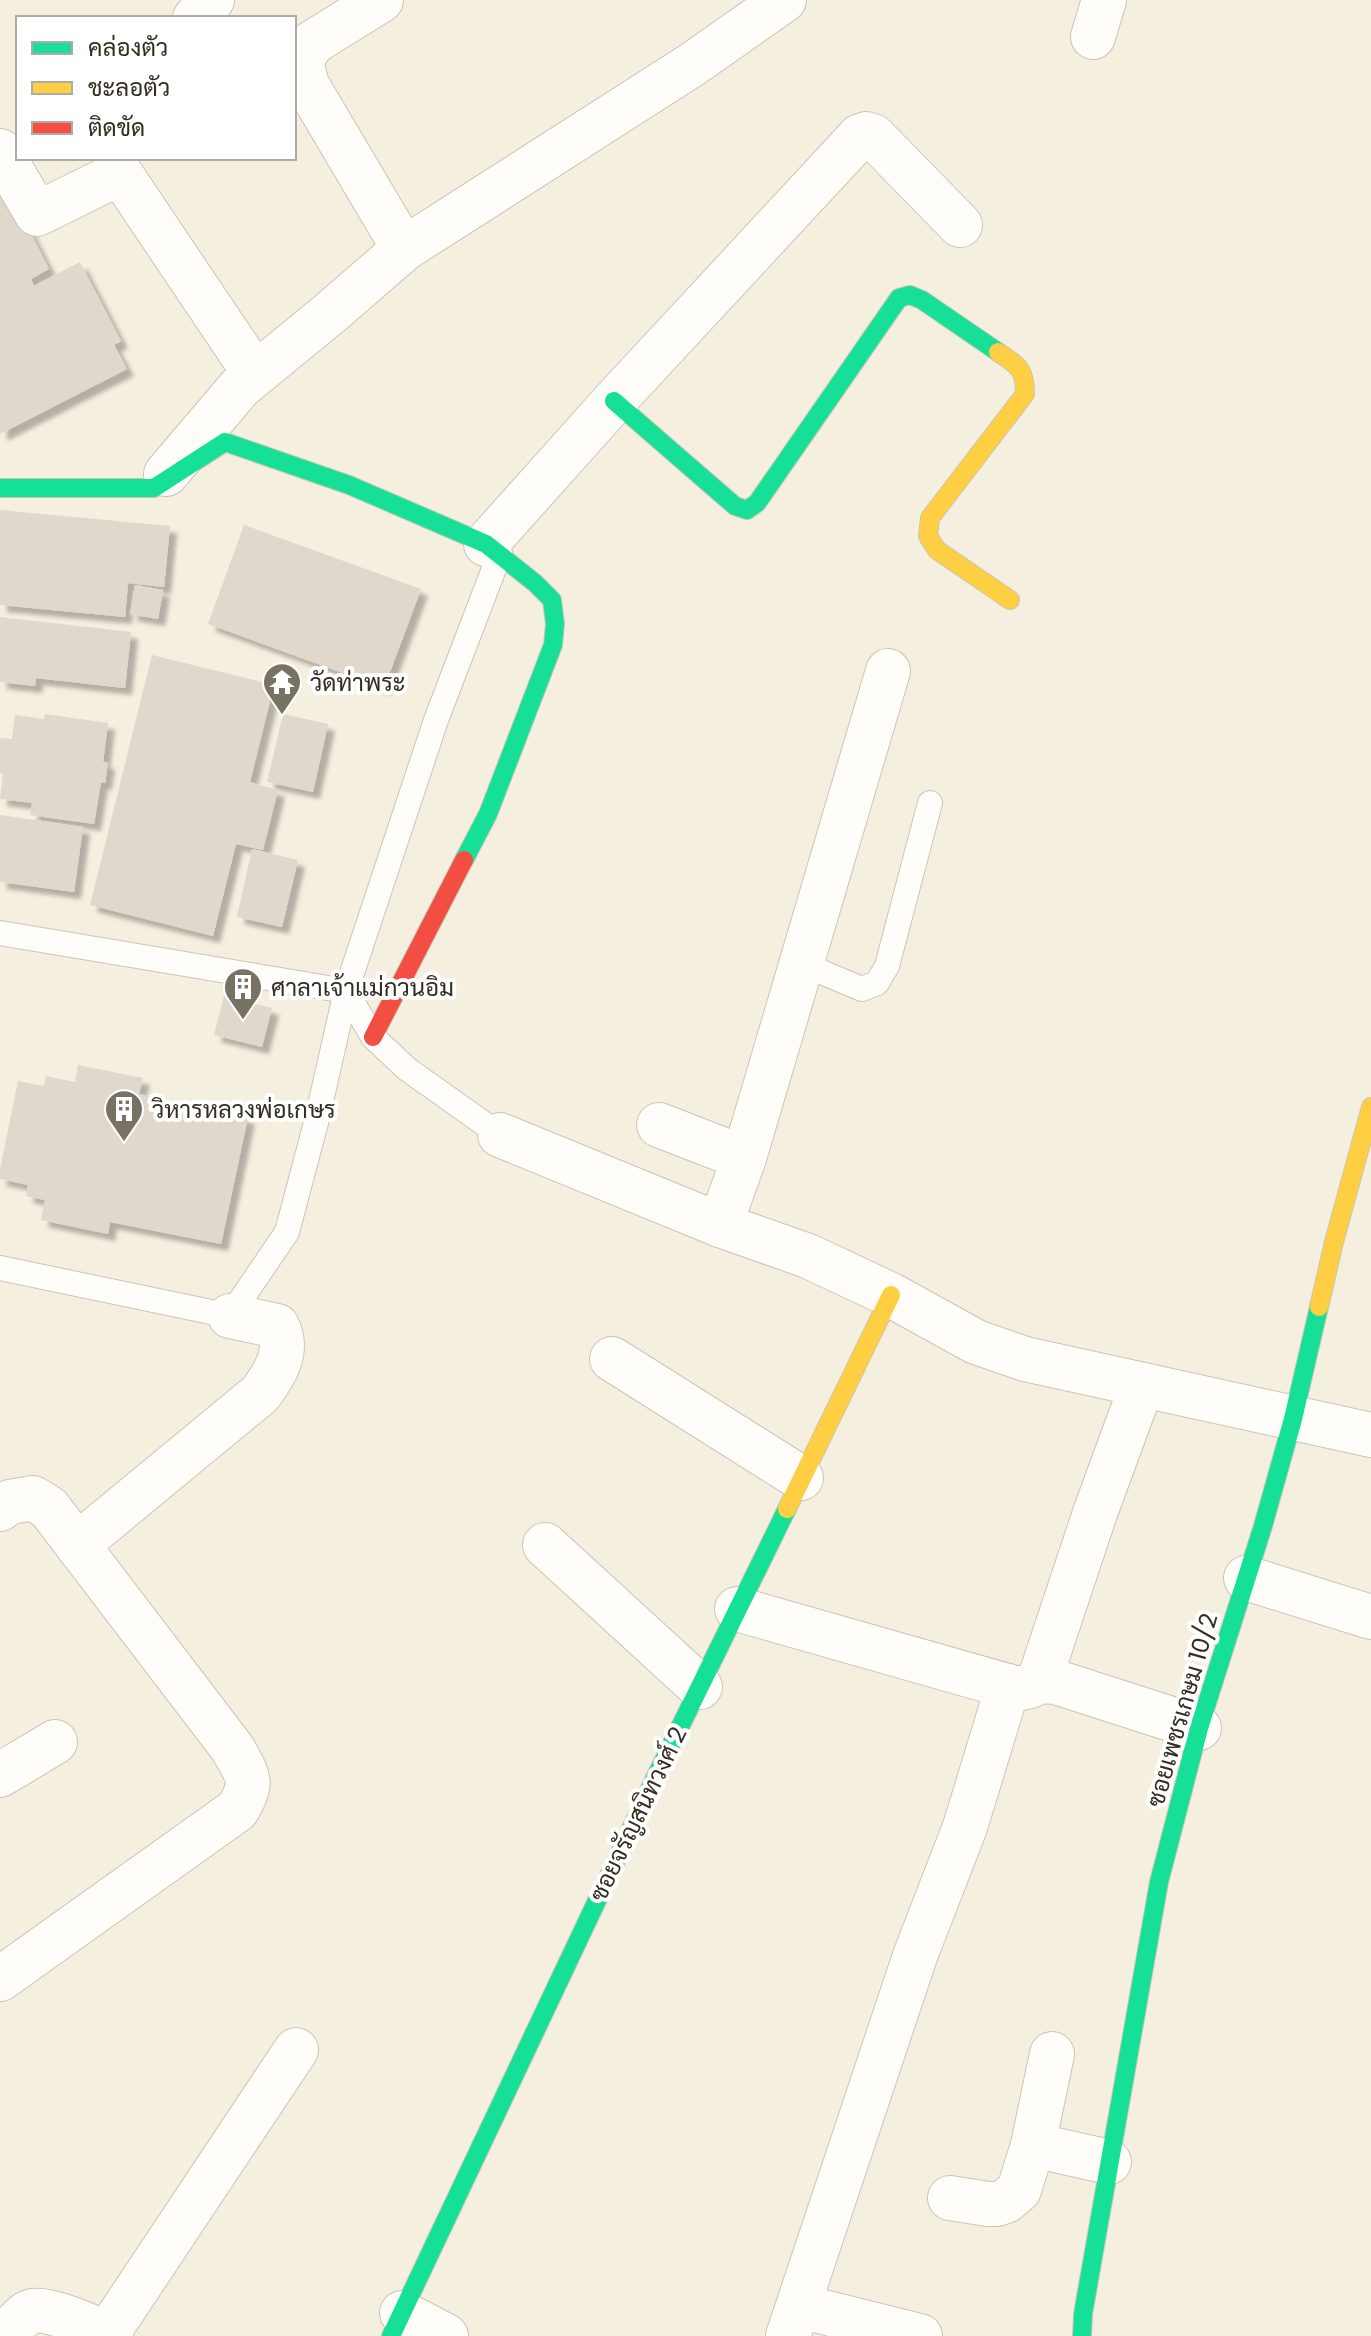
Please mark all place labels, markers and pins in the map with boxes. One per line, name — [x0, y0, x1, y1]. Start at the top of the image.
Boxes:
temple icon: วัดท่าพระ — [261, 661, 303, 716]
place label: วัดท่าพระ — [310, 666, 406, 699]
building icon: ศาลาเจ้าแม่กวนอิม — [222, 966, 264, 1021]
place label: ศาลาเจ้าแม่กวนอิม — [271, 971, 454, 1004]
building icon: วิหารหลวงพ่อเกษร — [103, 1088, 145, 1143]
place label: วิหารหลวงพ่อเกษร — [151, 1093, 336, 1126]

